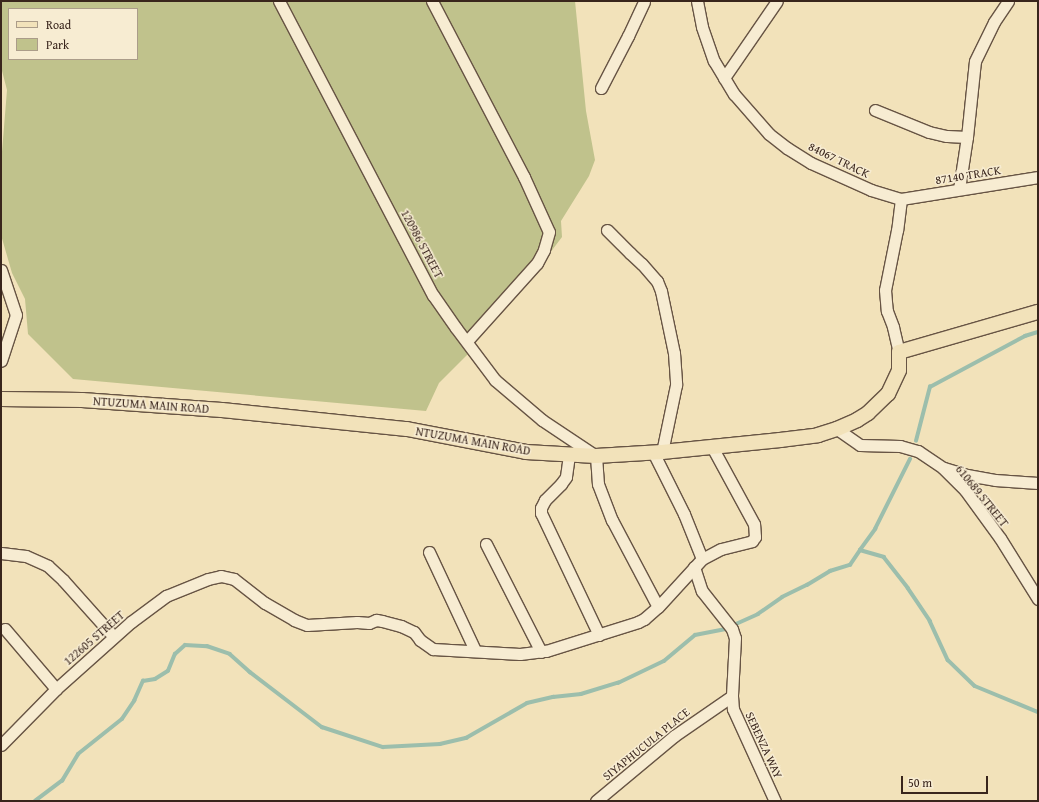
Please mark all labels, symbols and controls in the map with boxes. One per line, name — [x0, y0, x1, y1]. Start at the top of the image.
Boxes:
legend — [8, 8, 138, 60]
text: Road — [46, 16, 71, 33]
text: Park — [46, 36, 69, 53]
street label: 84067 TRACK — [806, 139, 872, 181]
street label: 87140 TRACK — [934, 163, 1002, 187]
street label: 120986 STREET — [398, 207, 446, 281]
street label: NTUZUMA MAIN ROAD — [93, 394, 209, 416]
street label: NTUZUMA MAIN ROAD — [415, 424, 531, 458]
street label: 610689 STREET — [953, 462, 1011, 530]
street label: 122605 STREET — [61, 608, 127, 668]
street label: SIYAPHUCULA PLACE — [600, 705, 692, 783]
street label: SEBENZA WAY — [742, 710, 786, 780]
scale bar — [903, 768, 990, 794]
text: 50 m — [908, 774, 932, 791]

